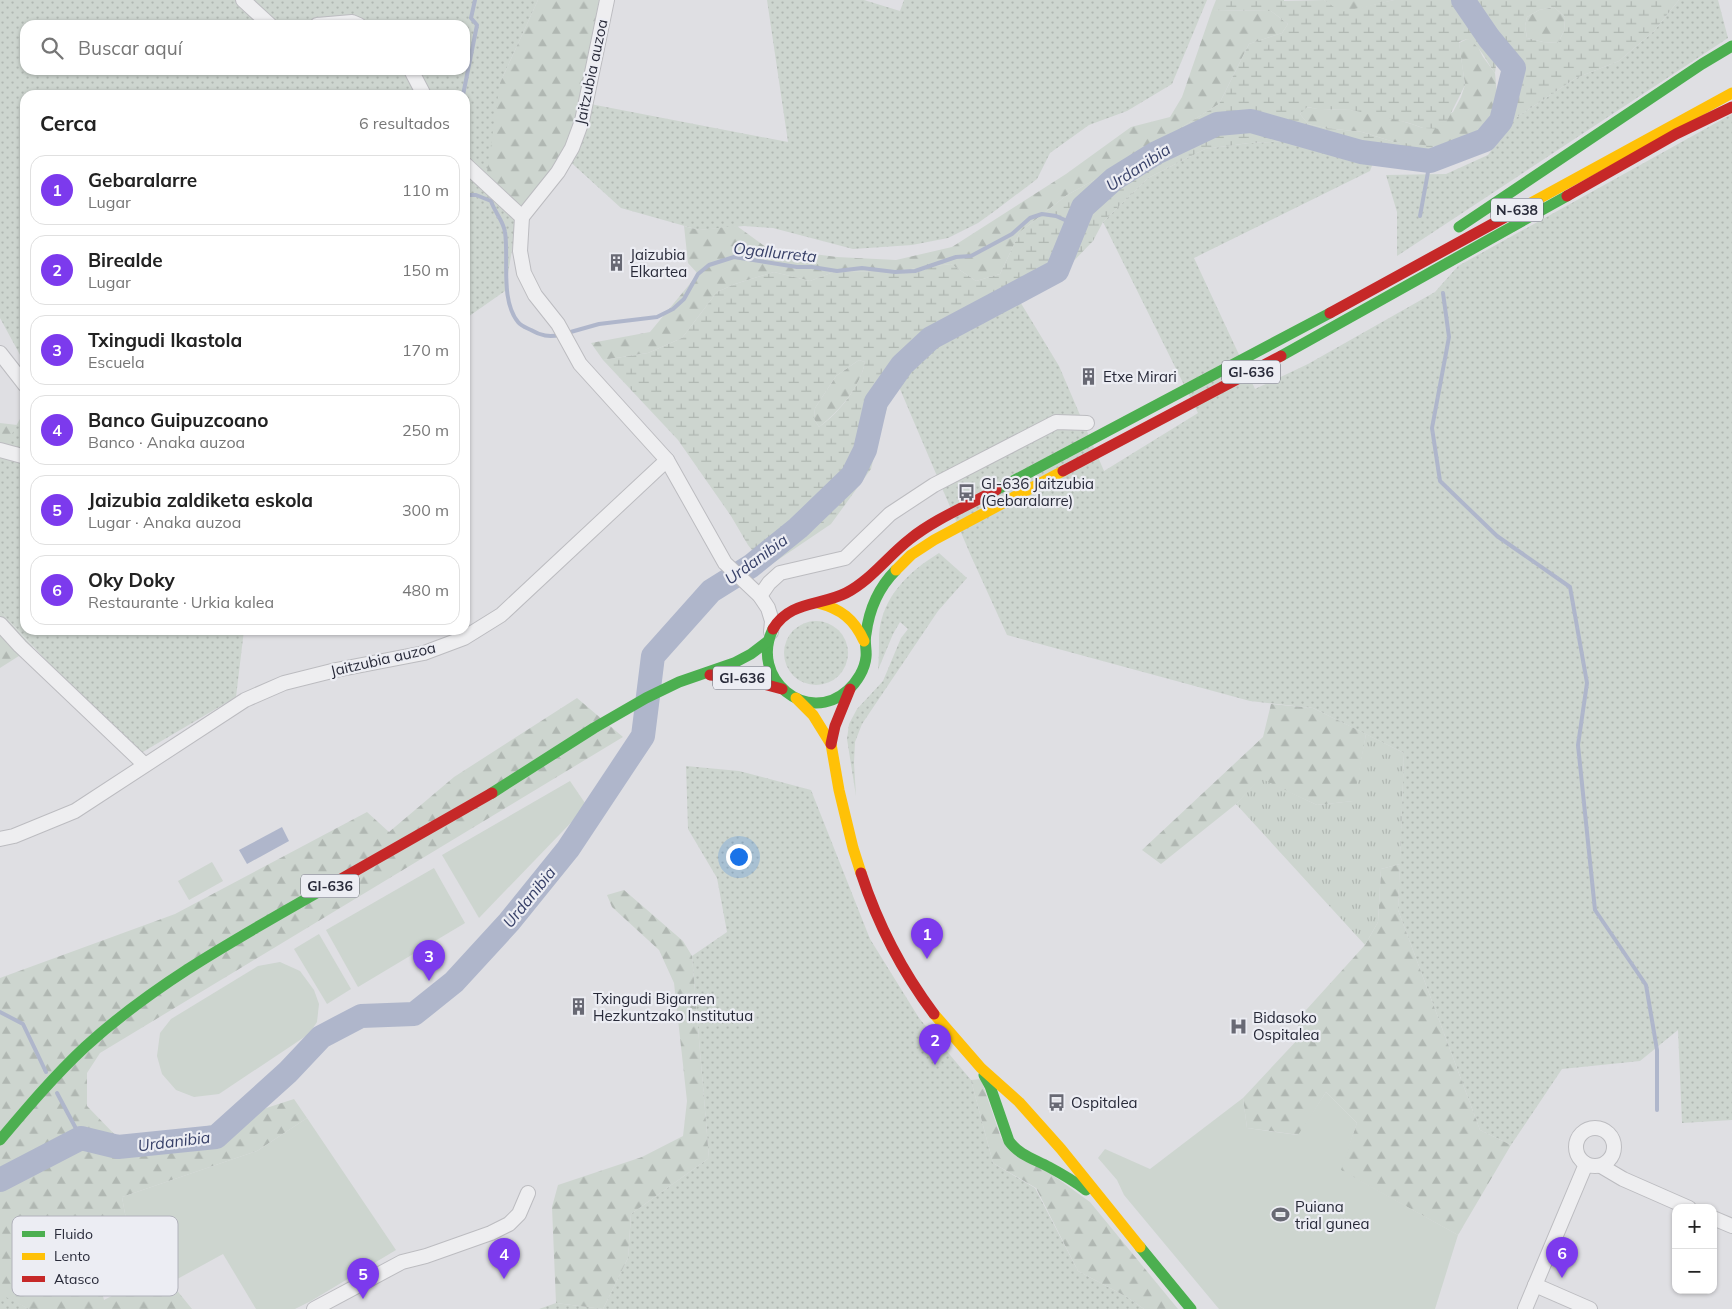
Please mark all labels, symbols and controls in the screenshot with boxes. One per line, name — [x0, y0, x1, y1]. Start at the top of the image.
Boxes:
street label: Jaitzubia auzoa — [571, 17, 611, 127]
search box — [20, 20, 470, 75]
icon: search — [38, 34, 66, 62]
text: Buscar aquí — [78, 36, 182, 60]
text: Cerca — [40, 110, 97, 136]
text: 6 resultados — [359, 113, 450, 133]
water label: Urdanibia — [1102, 139, 1174, 195]
text: Gebaralarre — [88, 168, 197, 192]
text: 1 — [52, 180, 62, 200]
text: 110 m — [402, 180, 449, 200]
text: Lugar — [88, 192, 131, 212]
road number: N-638 — [1491, 198, 1543, 222]
water label: Ogallurreta — [732, 238, 818, 266]
place label: Jaizubia Elkartea — [630, 245, 687, 281]
text: Birealde — [88, 248, 163, 272]
building icon: Jaizubia Elkartea — [606, 253, 626, 273]
text: 2 — [52, 260, 62, 280]
text: 150 m — [402, 260, 449, 280]
text: Lugar — [88, 272, 131, 292]
text: Txingudi Ikastola — [88, 328, 242, 352]
text: 3 — [52, 340, 62, 360]
text: 170 m — [402, 340, 449, 360]
text: Escuela — [88, 352, 145, 372]
road number: GI-636 — [1222, 361, 1280, 384]
building icon: Etxe Mirari — [1079, 366, 1099, 386]
place label: Etxe Mirari — [1103, 367, 1177, 386]
text: Banco Guipuzcoano — [88, 408, 269, 432]
text: 4 — [52, 420, 62, 440]
text: 250 m — [402, 420, 449, 440]
text: Banco · Anaka auzoa — [88, 432, 245, 452]
place label: GI-636 Jaitzubia (Gebaralarre) — [981, 474, 1094, 510]
bus stop icon: GI-636 Jaitzubia (Gebaralarre) — [957, 482, 977, 502]
text: Jaizubia zaldiketa eskola — [88, 488, 313, 512]
text: 5 — [52, 500, 62, 520]
text: 300 m — [402, 500, 449, 520]
text: Lugar · Anaka auzoa — [88, 512, 241, 532]
water label: Urdanibia — [721, 529, 792, 588]
text: Oky Doky — [88, 568, 175, 592]
text: 6 — [52, 580, 62, 600]
text: 480 m — [402, 580, 449, 600]
text: Restaurante · Urkia kalea — [88, 592, 274, 612]
street label: Jaitzubia auzoa — [328, 638, 438, 680]
road number: GI-636 — [713, 666, 771, 690]
your location — [726, 844, 752, 870]
water label: Urdanibia — [498, 862, 560, 932]
road number: GI-636 — [301, 874, 359, 898]
pin: 1 — [911, 918, 943, 959]
pin: 3 — [413, 940, 445, 981]
place label: Txingudi Bigarren Hezkuntzako Institutua — [593, 989, 753, 1025]
building icon: Txingudi Bigarren Hezkuntzako Institutua — [569, 997, 589, 1017]
place label: Bidasoko Ospitalea — [1253, 1008, 1320, 1044]
hospital icon: Bidasoko Ospitalea — [1229, 1016, 1249, 1036]
pin: 2 — [919, 1024, 951, 1065]
bus stop icon: Ospitalea — [1047, 1092, 1067, 1112]
place label: Ospitalea — [1071, 1093, 1138, 1112]
water label: Urdanibia — [137, 1127, 212, 1155]
place label: Puiana trial gunea — [1295, 1197, 1369, 1233]
map controls — [1672, 1204, 1717, 1294]
button: + — [1672, 1204, 1717, 1249]
sports icon: Puiana trial gunea — [1271, 1205, 1291, 1225]
legend — [12, 1216, 178, 1296]
text: Fluido — [54, 1225, 93, 1243]
pin: 6 — [1546, 1237, 1578, 1278]
pin: 4 — [488, 1238, 520, 1279]
text: Lento — [54, 1247, 90, 1265]
button: − — [1672, 1249, 1717, 1294]
pin: 5 — [347, 1258, 379, 1299]
text: Atasco — [54, 1270, 99, 1288]

